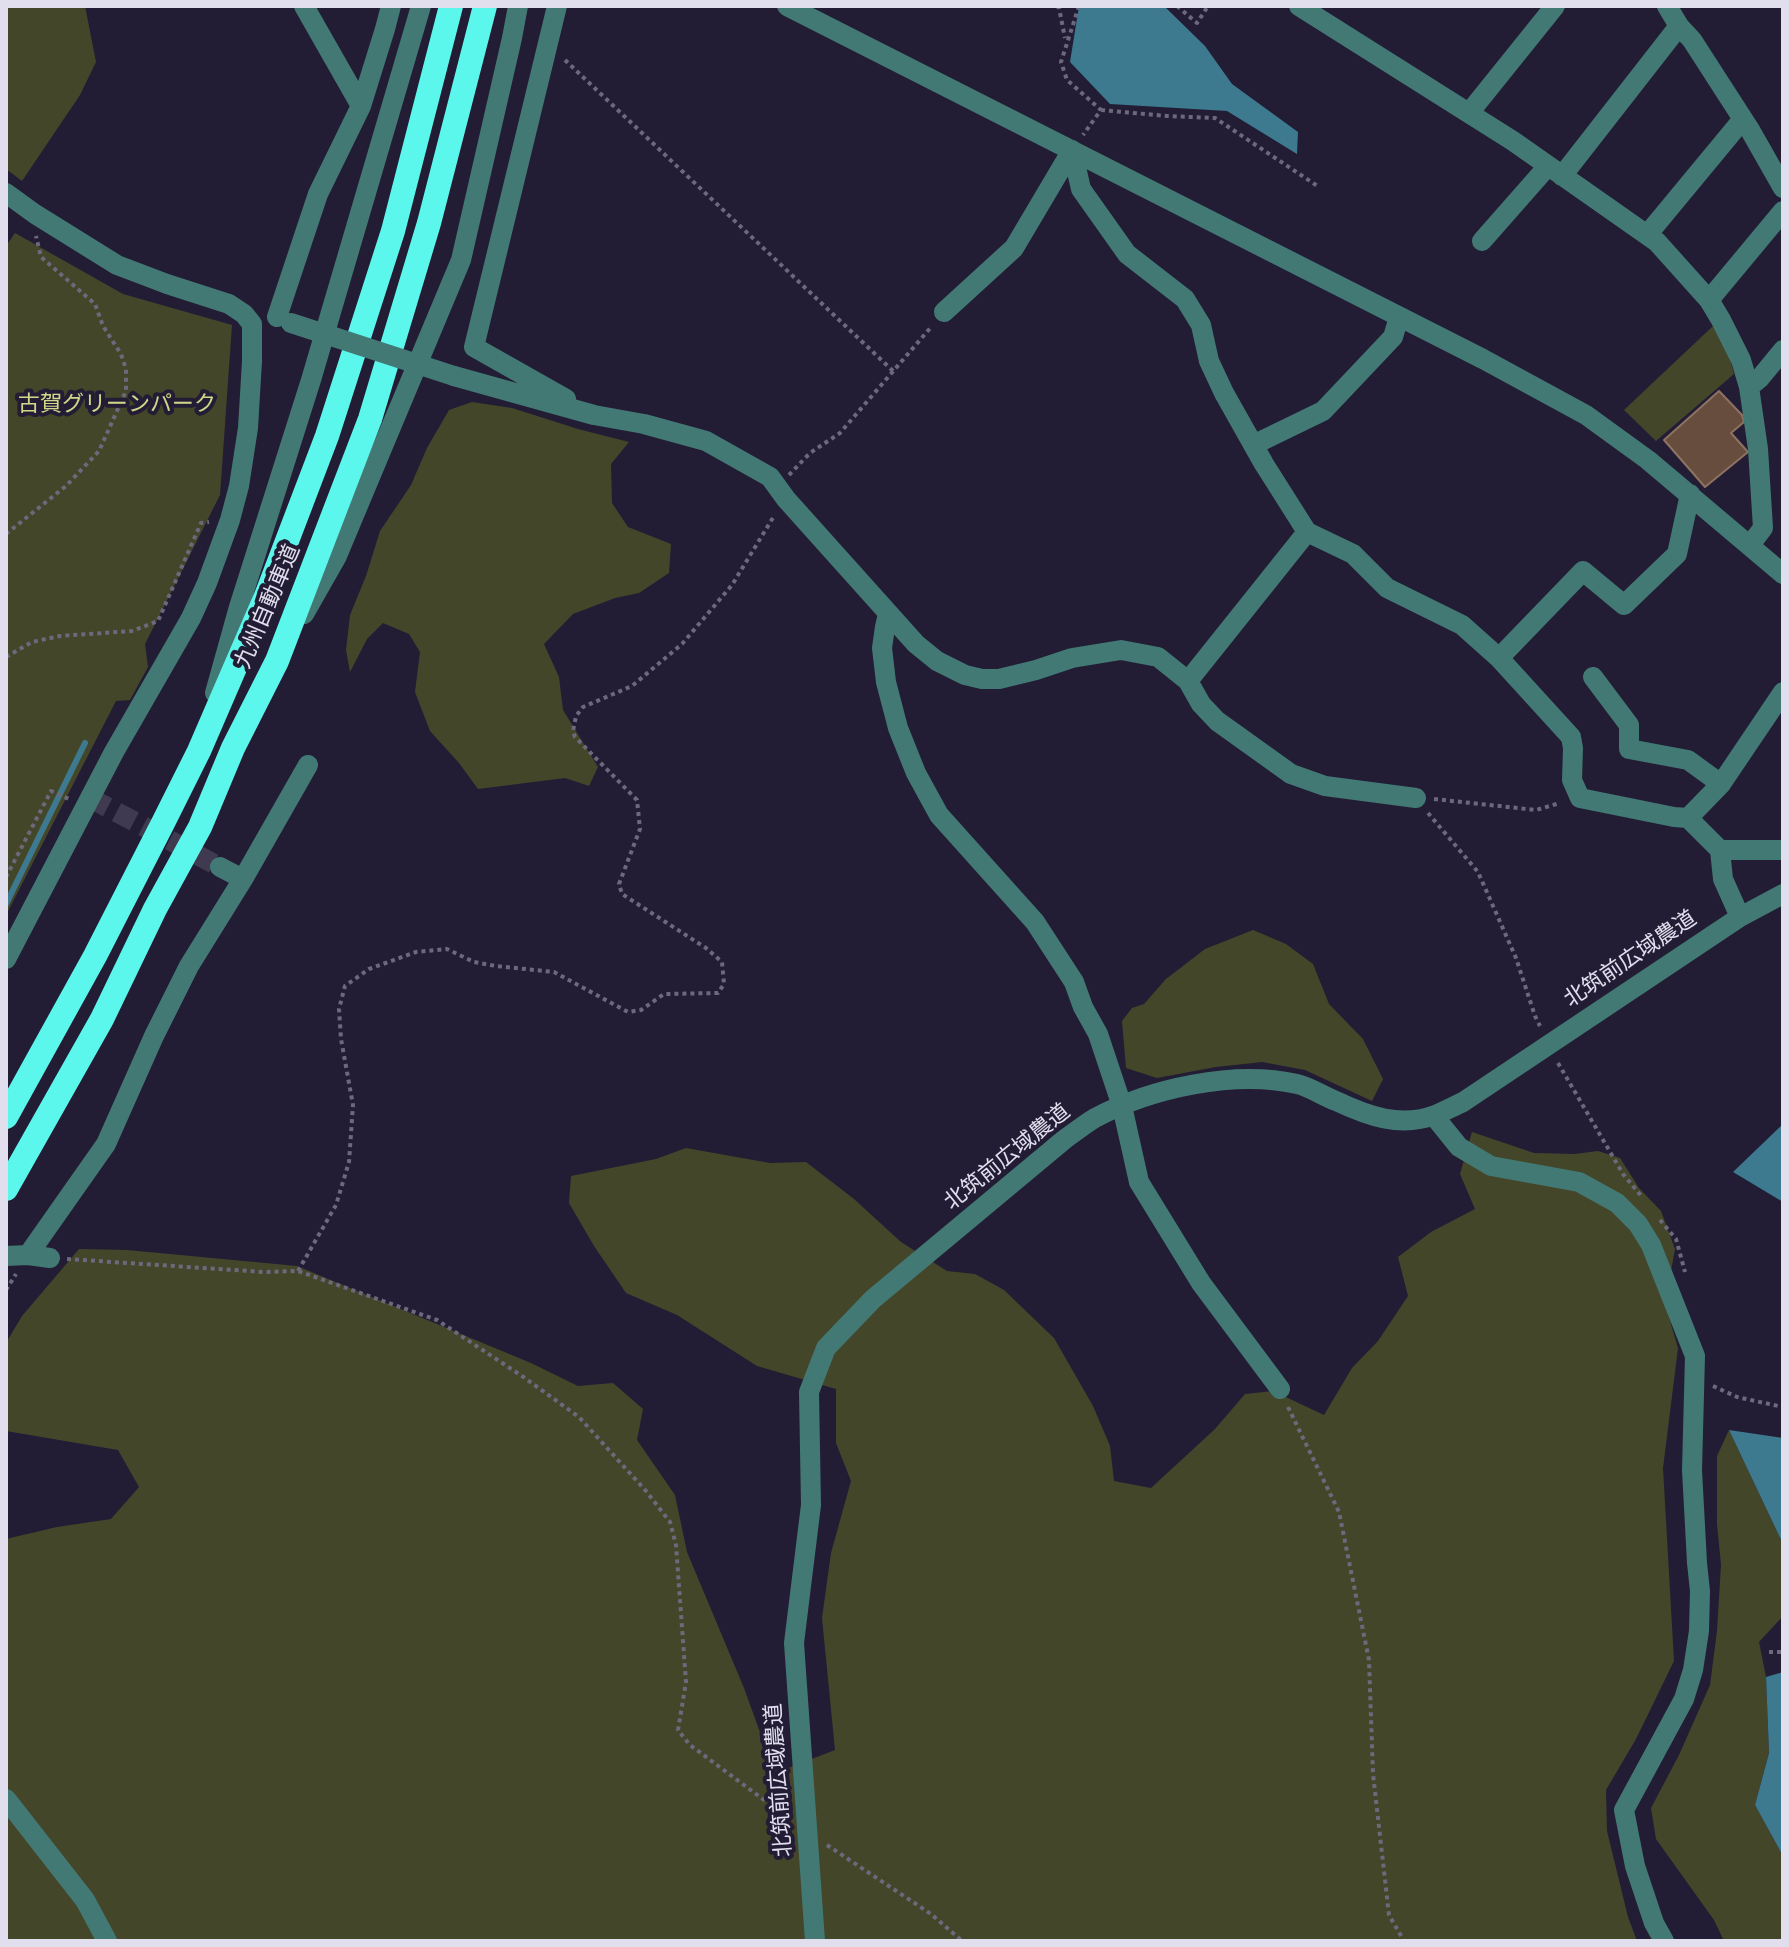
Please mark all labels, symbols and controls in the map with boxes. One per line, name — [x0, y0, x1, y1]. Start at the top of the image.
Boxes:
park label: 古賀グリーンパーク — [18, 393, 216, 419]
street label: 九州自動車道 — [231, 541, 307, 673]
street label: 北筑前広域農道 — [1560, 906, 1702, 1014]
street label: 北筑前広域農道 — [940, 1099, 1076, 1217]
street label: 北筑前広域農道 — [761, 1702, 799, 1858]

